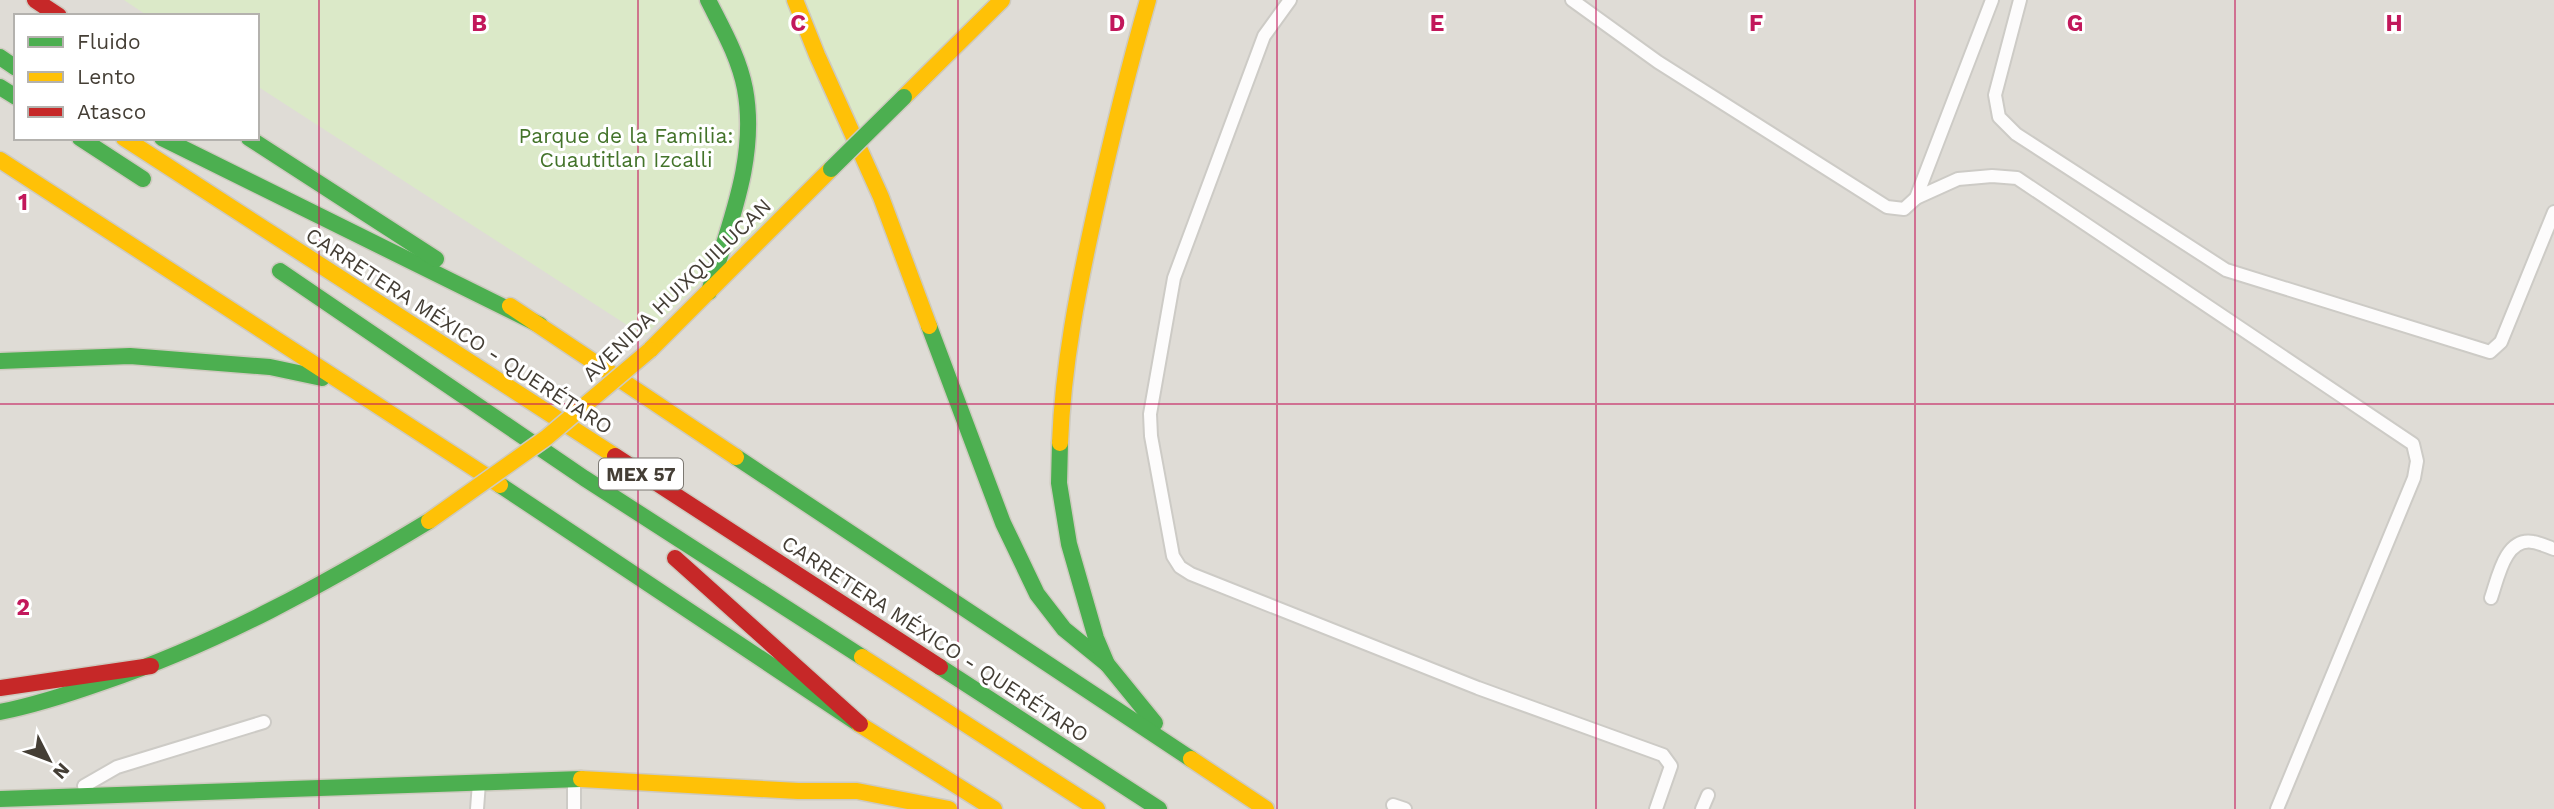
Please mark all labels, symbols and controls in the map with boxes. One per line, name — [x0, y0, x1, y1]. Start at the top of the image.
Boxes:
text: B — [471, 10, 487, 37]
text: C — [790, 10, 806, 37]
text: D — [1109, 10, 1125, 37]
text: E — [1430, 10, 1444, 37]
text: F — [1749, 10, 1763, 37]
text: G — [2067, 10, 2083, 37]
text: H — [2385, 10, 2403, 37]
legend — [14, 14, 259, 140]
text: Fluido — [77, 29, 141, 54]
text: Lento — [77, 64, 136, 89]
text: Atasco — [77, 99, 146, 124]
park label: Parque de la Familia: Cuautitlan Izcalli — [518, 123, 734, 172]
text: 1 — [18, 189, 28, 216]
street label: AVENIDA HUIXQUILUCAN — [577, 193, 776, 386]
street label: CARRETERA MÉXICO - QUERÉTARO — [301, 222, 617, 439]
road number: MEX 57 — [599, 458, 683, 489]
street label: CARRETERA MÉXICO - QUERÉTARO — [777, 530, 1093, 747]
text: 2 — [16, 594, 30, 621]
north arrow — [14, 725, 84, 795]
text: N — [48, 758, 75, 784]

